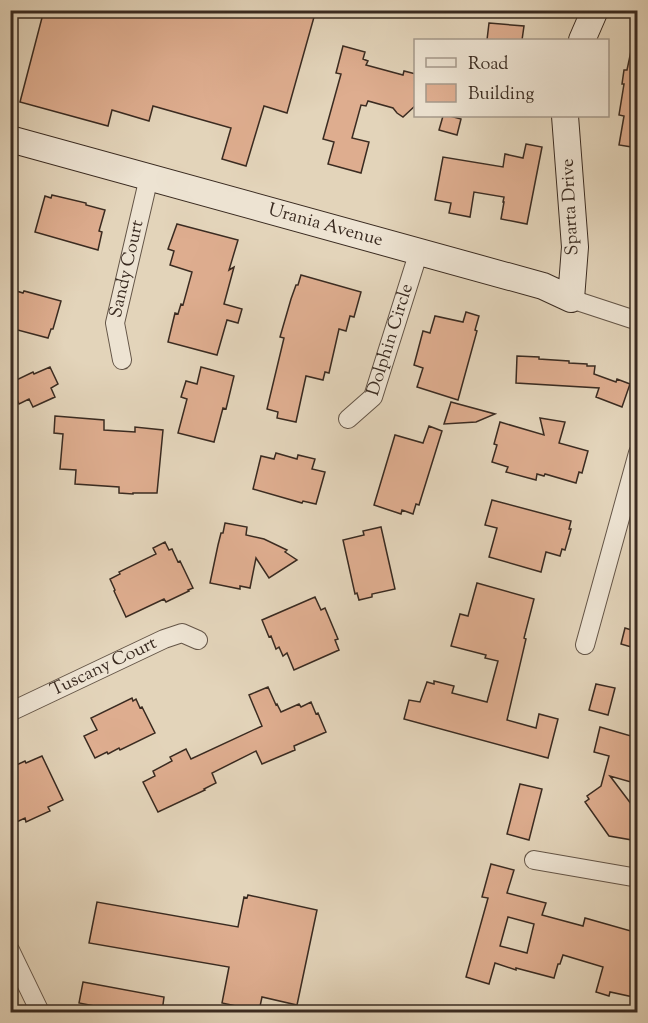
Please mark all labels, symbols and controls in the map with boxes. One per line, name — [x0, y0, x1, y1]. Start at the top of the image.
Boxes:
legend — [414, 39, 609, 117]
text: Road — [468, 52, 508, 78]
text: Building — [468, 82, 534, 108]
street label: Sparta Drive — [555, 158, 587, 256]
street label: Urania Avenue — [265, 198, 385, 254]
street label: Sandy Court — [104, 218, 151, 320]
street label: Dolphin Circle — [361, 281, 421, 399]
street label: Tuscany Court — [46, 631, 162, 704]

